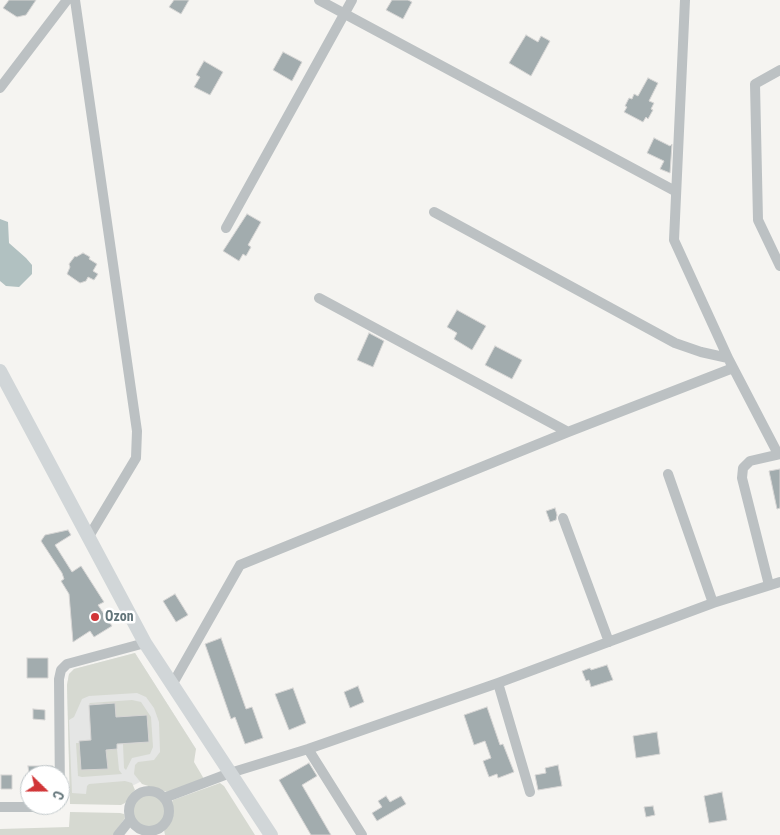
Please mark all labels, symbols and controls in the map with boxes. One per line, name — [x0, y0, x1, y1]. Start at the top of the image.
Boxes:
place label: Ozon — [105, 609, 134, 625]
marker: Ozon — [89, 611, 101, 623]
north arrow — [20, 765, 70, 815]
text: С — [49, 789, 67, 802]

